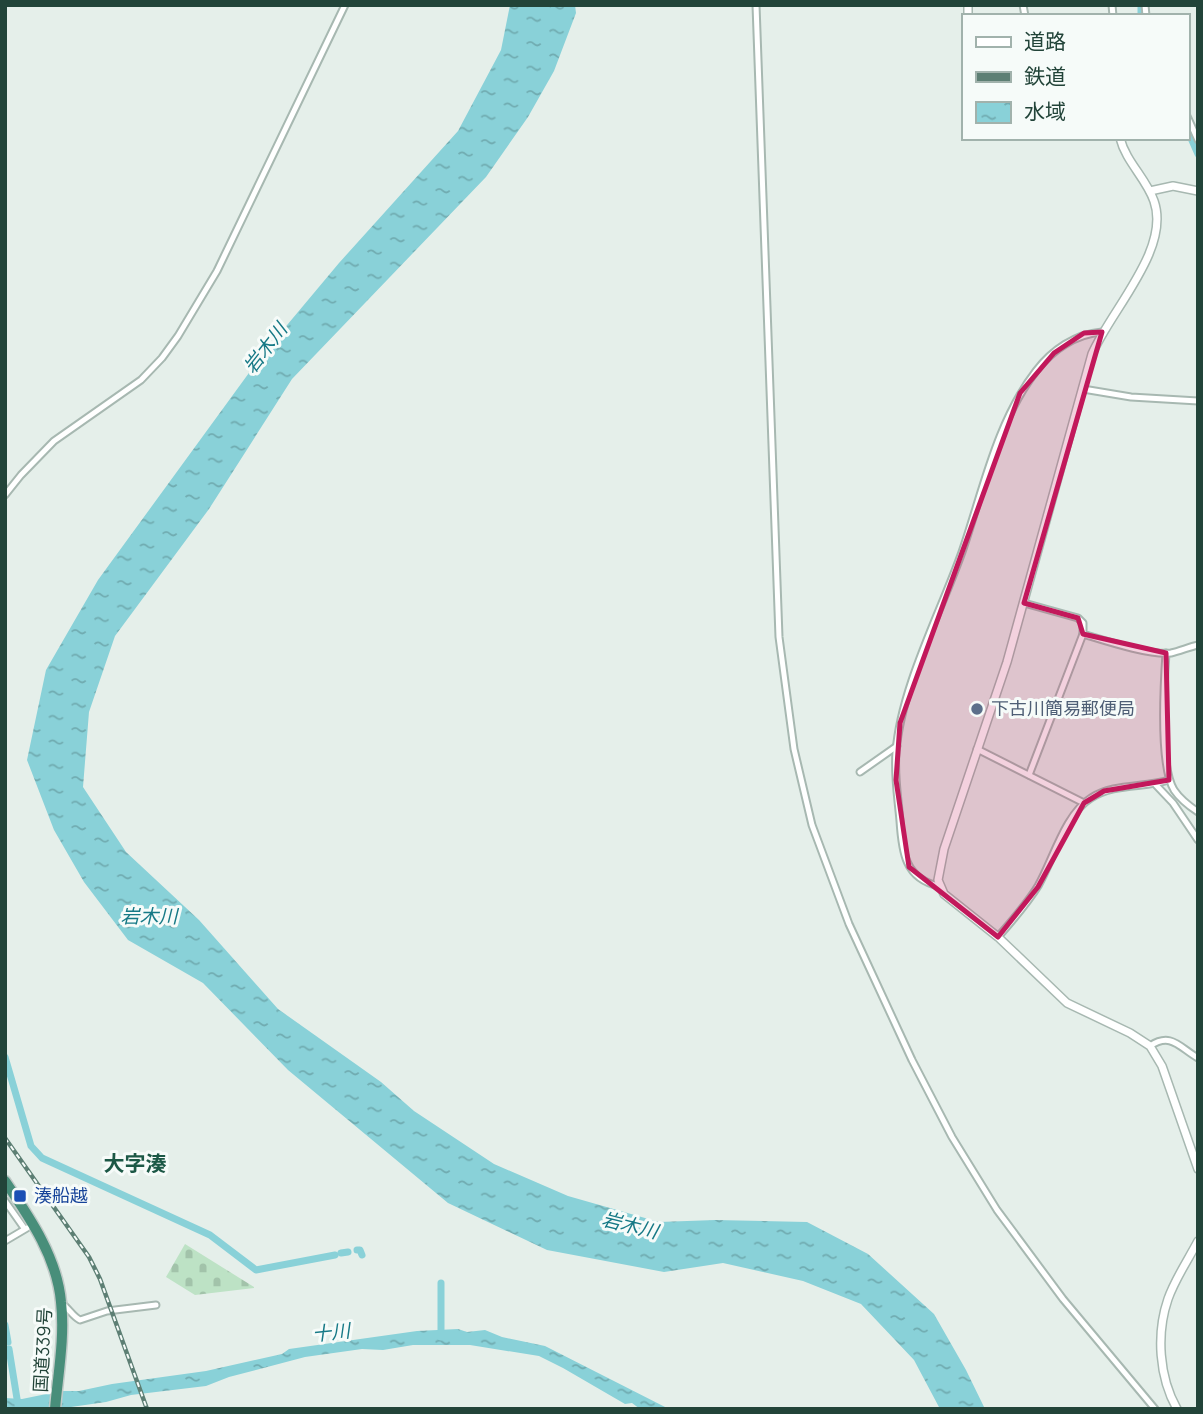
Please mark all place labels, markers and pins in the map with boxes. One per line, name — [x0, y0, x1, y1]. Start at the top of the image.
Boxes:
place label: 下古川簡易郵便局 — [991, 696, 1135, 720]
marker: 下古川簡易郵便局 — [969, 701, 985, 717]
place label: 湊船越 — [34, 1183, 88, 1207]
marker: 湊船越 — [12, 1188, 28, 1204]

